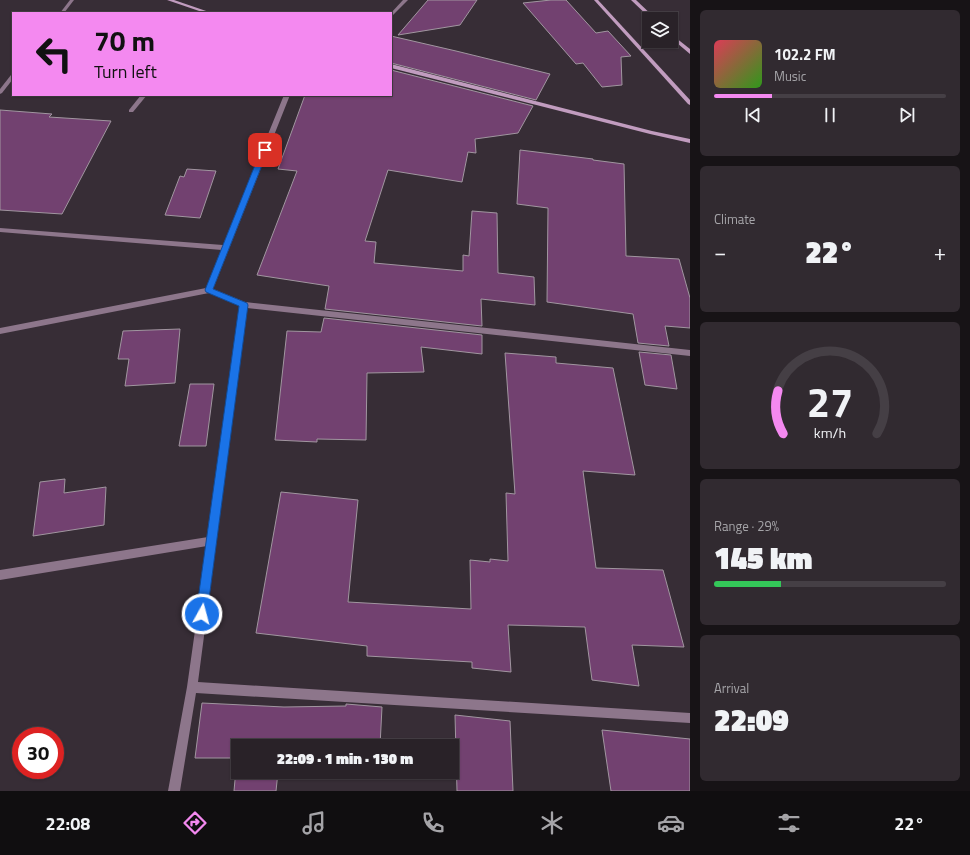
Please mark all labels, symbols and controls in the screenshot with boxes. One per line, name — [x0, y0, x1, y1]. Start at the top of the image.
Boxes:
map controls — [642, 12, 678, 48]
button: layers — [642, 12, 678, 48]
text: 70 m — [94, 19, 155, 62]
icon: left — [28, 28, 80, 80]
text: 102.2 FM — [774, 43, 836, 66]
text: Turn left — [94, 58, 157, 85]
text: Music — [774, 66, 806, 86]
icon: previous — [742, 104, 764, 126]
icon: pause — [819, 104, 841, 126]
icon: next — [896, 104, 918, 126]
pin — [248, 133, 282, 167]
icon: arrive — [254, 139, 276, 161]
text: Climate — [714, 209, 755, 229]
text: 22° — [805, 229, 855, 275]
text: − — [714, 235, 726, 269]
text: + — [934, 235, 946, 269]
text: 27 — [807, 369, 853, 432]
text: km/h — [814, 421, 846, 443]
text: Range · 29% — [714, 516, 779, 536]
text: 145 km — [714, 535, 812, 581]
position arrow — [181, 593, 223, 635]
text: Arrival — [714, 678, 749, 698]
text: 22:09 — [714, 697, 789, 743]
speed limit sign: 30 — [12, 727, 64, 779]
text: 22:09 · 1 min · 130 m — [277, 747, 413, 770]
icon: directions — [181, 809, 209, 837]
icon: music — [300, 809, 328, 837]
icon: phone — [419, 809, 447, 837]
icon: climate — [538, 809, 566, 837]
icon: car — [657, 809, 685, 837]
icon: filters — [775, 809, 803, 837]
text: 22:08 — [45, 810, 90, 837]
text: 22° — [894, 810, 925, 837]

